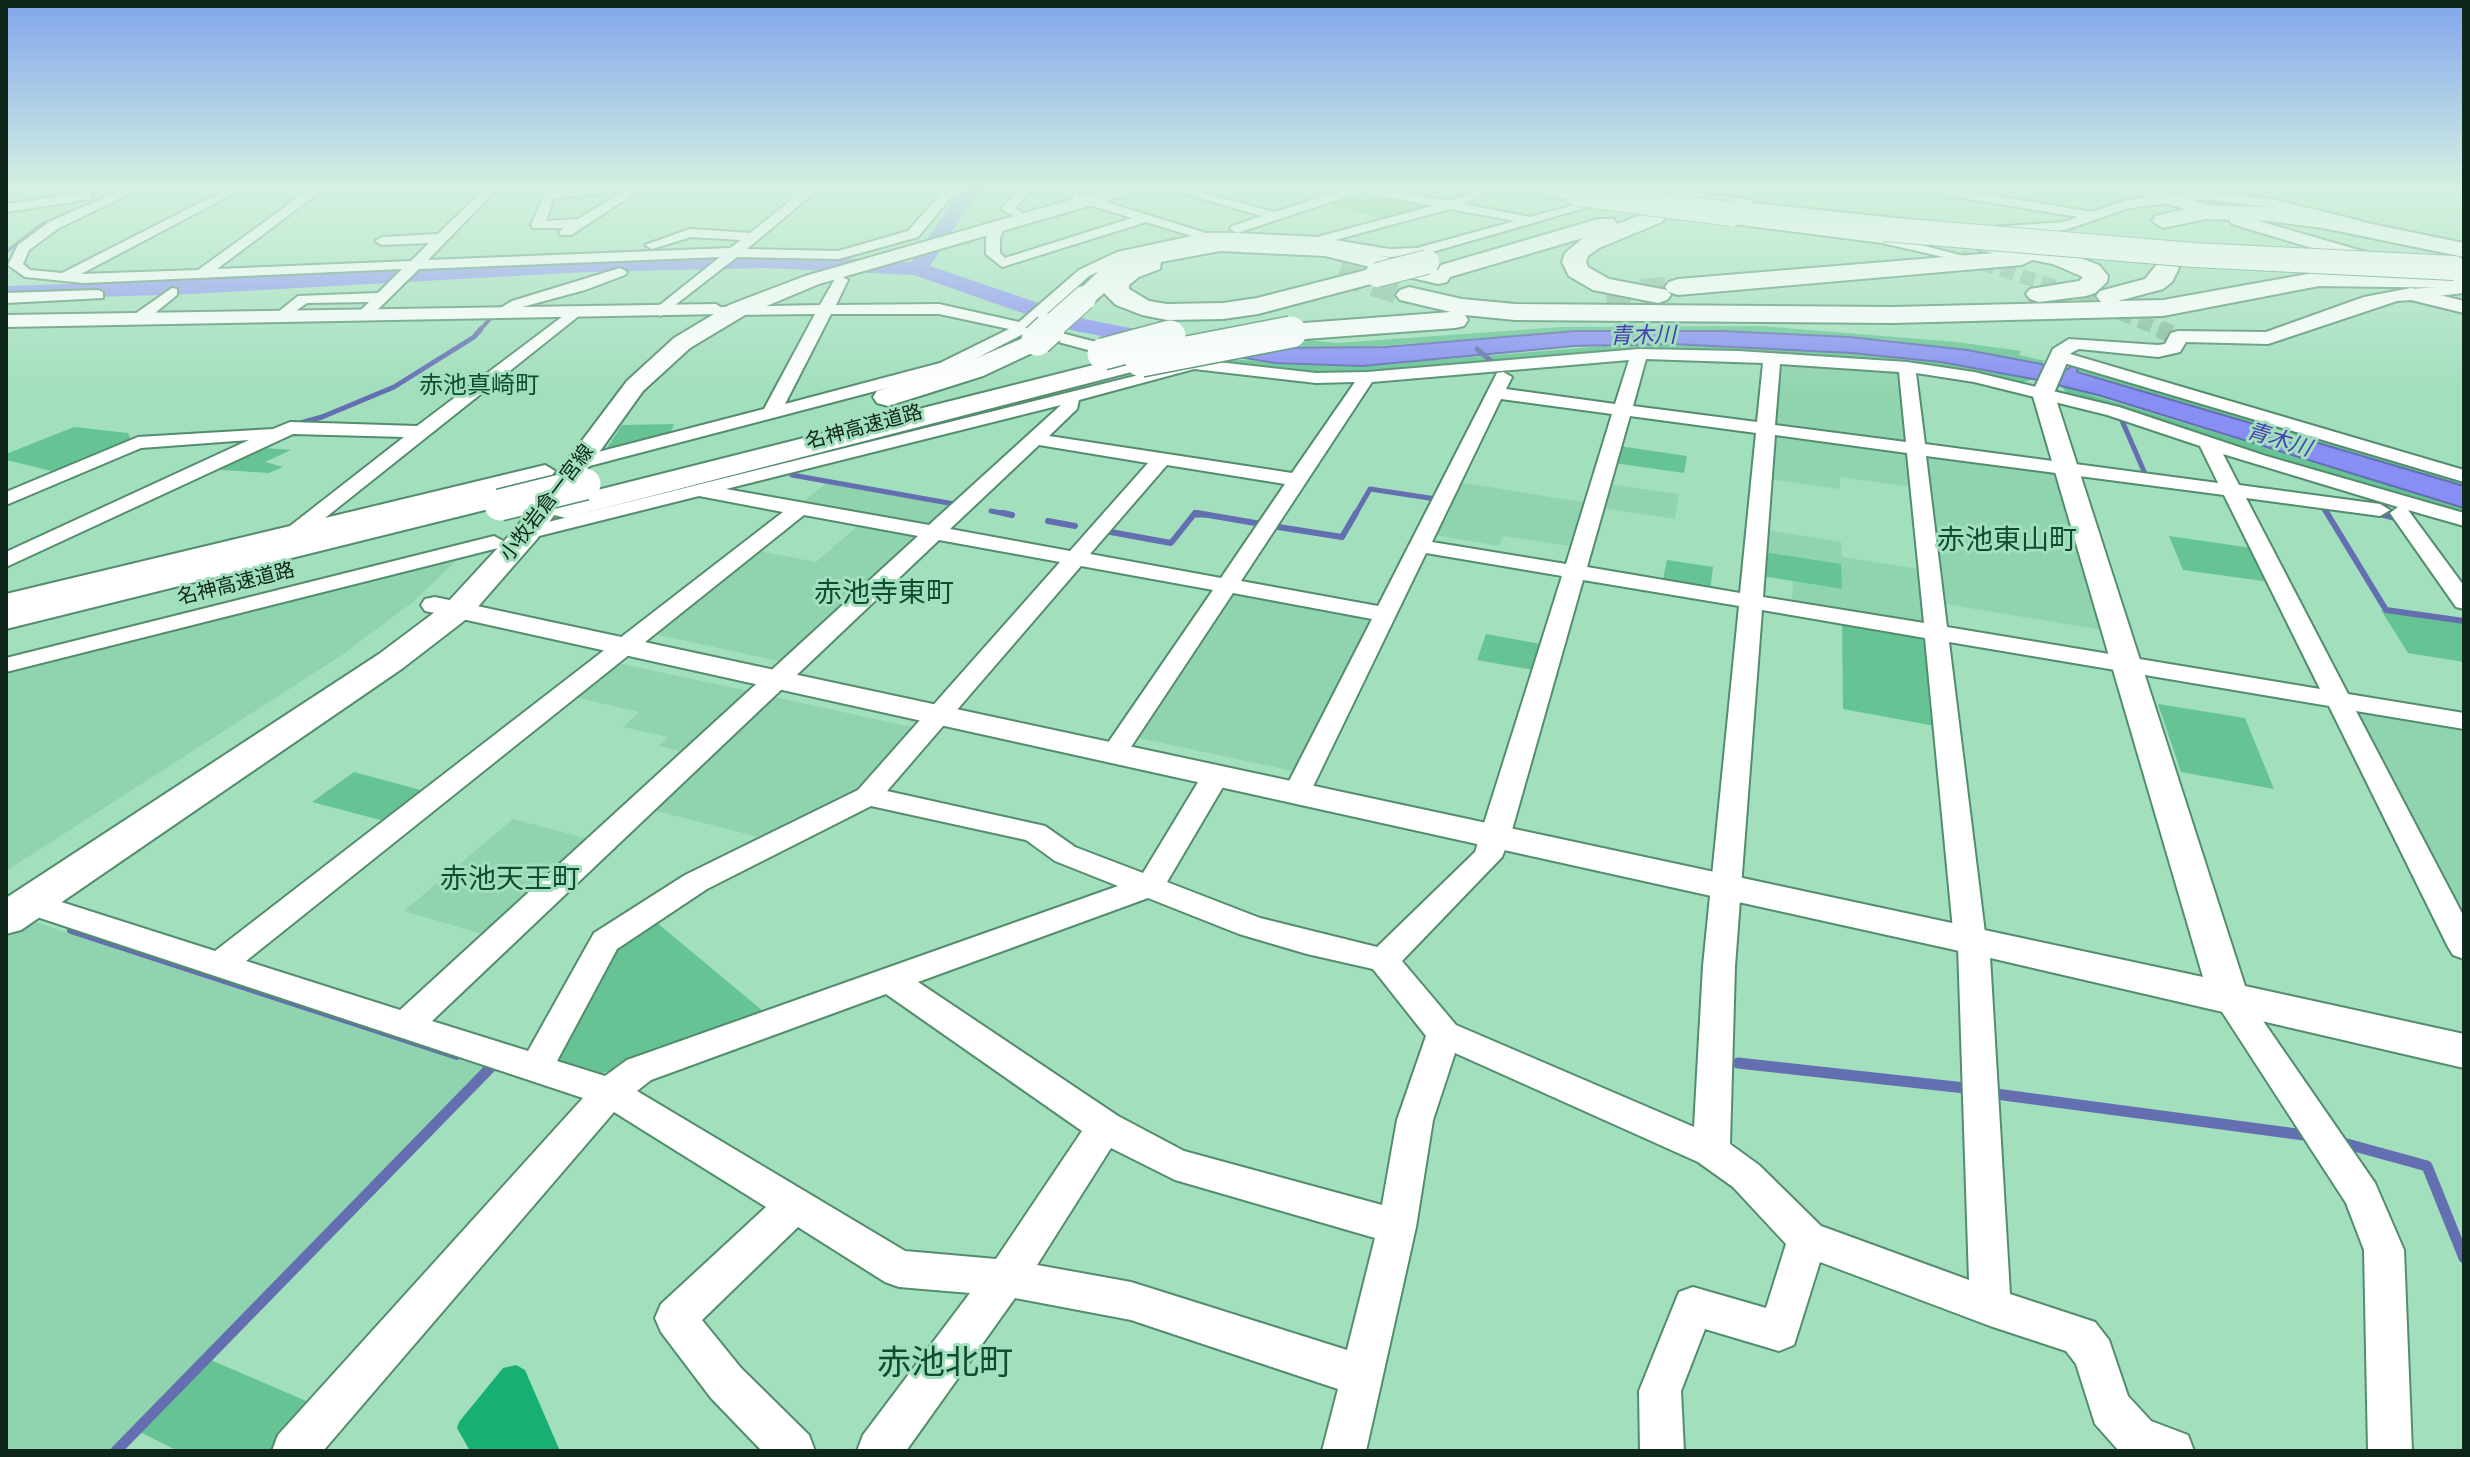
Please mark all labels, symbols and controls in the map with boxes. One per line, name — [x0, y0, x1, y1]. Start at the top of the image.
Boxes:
water label: 青木川 — [1610, 322, 1676, 350]
district label: 赤池真崎町 — [419, 372, 539, 400]
street label: 名神高速道路 — [803, 400, 925, 454]
water label: 青木川 — [2244, 418, 2314, 462]
street label: 小牧岩倉一宮線 — [495, 440, 599, 566]
district label: 赤池東山町 — [1937, 524, 2077, 558]
street label: 名神高速道路 — [175, 558, 297, 610]
district label: 赤池寺東町 — [814, 577, 954, 611]
district label: 赤池天王町 — [440, 863, 580, 897]
district label: 赤池北町 — [877, 1344, 1013, 1384]

